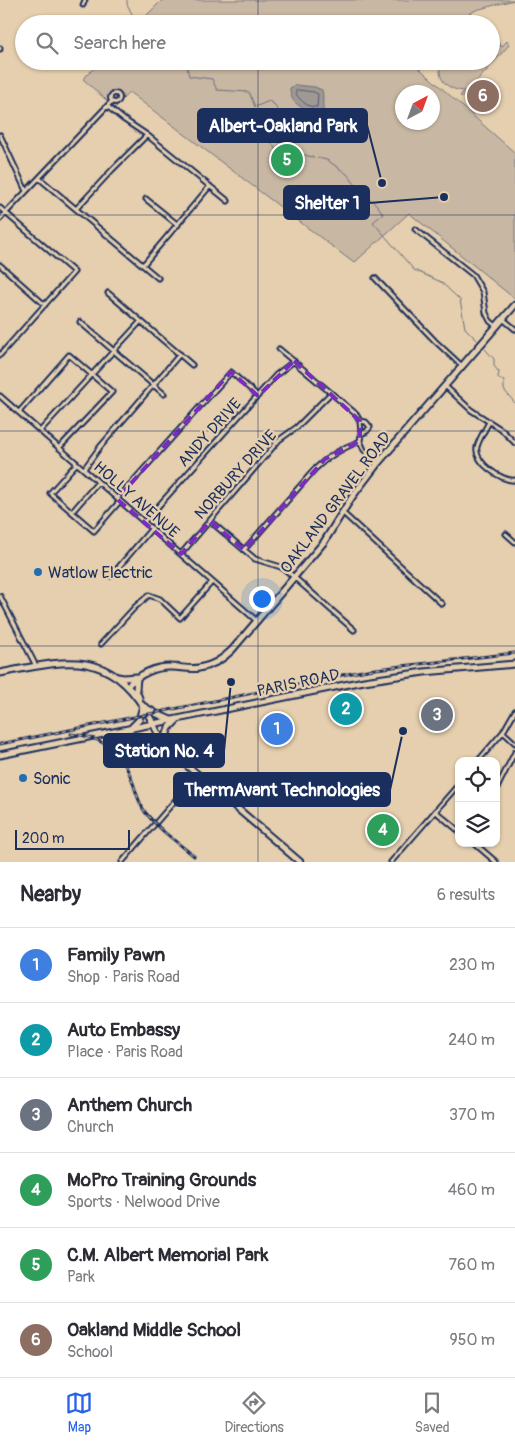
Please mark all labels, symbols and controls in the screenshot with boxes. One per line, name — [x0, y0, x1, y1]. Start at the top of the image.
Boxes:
search box — [15, 15, 500, 70]
icon: search — [33, 29, 61, 57]
text: Search here — [73, 31, 166, 55]
pin: 6 — [467, 77, 499, 115]
north arrow — [395, 85, 440, 130]
callout: Albert-Oakland Park — [198, 109, 367, 142]
text: Albert-Oakland Park — [209, 115, 358, 138]
pin: 5 — [271, 141, 303, 179]
callout: Shelter 1 — [284, 186, 369, 219]
text: Shelter 1 — [294, 192, 360, 215]
street label: ANDY DRIVE — [174, 394, 246, 471]
street label: NORBURY DRIVE — [190, 426, 281, 524]
street label: OAKLAND GRAVEL ROAD — [276, 428, 396, 577]
street label: HOLLY AVENUE — [89, 457, 183, 543]
place label: Watlow Electric — [48, 563, 153, 583]
marker: Watlow Electric — [32, 566, 44, 578]
your location — [249, 586, 275, 612]
street label: PARIS ROAD — [255, 664, 341, 701]
pin: 2 — [330, 690, 362, 728]
pin: 3 — [421, 696, 453, 734]
pin: 1 — [261, 710, 293, 748]
callout: Station No. 4 — [104, 734, 224, 767]
text: Station No. 4 — [114, 740, 214, 763]
map controls — [455, 757, 500, 847]
button: locate — [455, 757, 500, 802]
place label: Sonic — [33, 769, 71, 789]
marker: Sonic — [17, 772, 29, 784]
callout: ThermAvant Technologies — [174, 773, 390, 806]
text: ThermAvant Technologies — [183, 779, 381, 802]
button: layers — [455, 802, 500, 847]
pin: 4 — [367, 811, 399, 849]
scale bar — [15, 827, 130, 850]
text: 200 m — [22, 830, 64, 847]
text: Nearby — [20, 881, 81, 908]
text: 6 results — [437, 885, 495, 905]
text: Family Pawn — [67, 943, 165, 967]
text: 1 — [33, 955, 39, 975]
text: 230 m — [449, 955, 495, 975]
text: Shop · Paris Road — [67, 967, 180, 987]
text: Auto Embassy — [67, 1018, 180, 1042]
text: 2 — [32, 1030, 40, 1050]
text: 240 m — [448, 1030, 495, 1050]
text: Place · Paris Road — [67, 1042, 183, 1062]
text: Anthem Church — [67, 1093, 192, 1117]
text: 3 — [32, 1105, 40, 1125]
text: 370 m — [449, 1105, 495, 1125]
text: Church — [67, 1117, 114, 1137]
text: MoPro Training Grounds — [67, 1168, 256, 1192]
text: 4 — [31, 1180, 41, 1200]
text: 460 m — [448, 1180, 495, 1200]
text: Sports · Nelwood Drive — [67, 1192, 220, 1212]
text: C.M. Albert Memorial Park — [67, 1243, 268, 1267]
text: 5 — [32, 1255, 40, 1275]
text: 760 m — [449, 1255, 495, 1275]
text: Park — [67, 1267, 95, 1287]
text: Oakland Middle School — [67, 1318, 241, 1342]
text: 6 — [31, 1330, 41, 1350]
text: 950 m — [449, 1330, 495, 1350]
text: School — [67, 1342, 113, 1362]
tab: Map — [65, 1389, 93, 1436]
tab: Directions — [224, 1389, 284, 1436]
tab: Saved — [415, 1389, 450, 1436]

